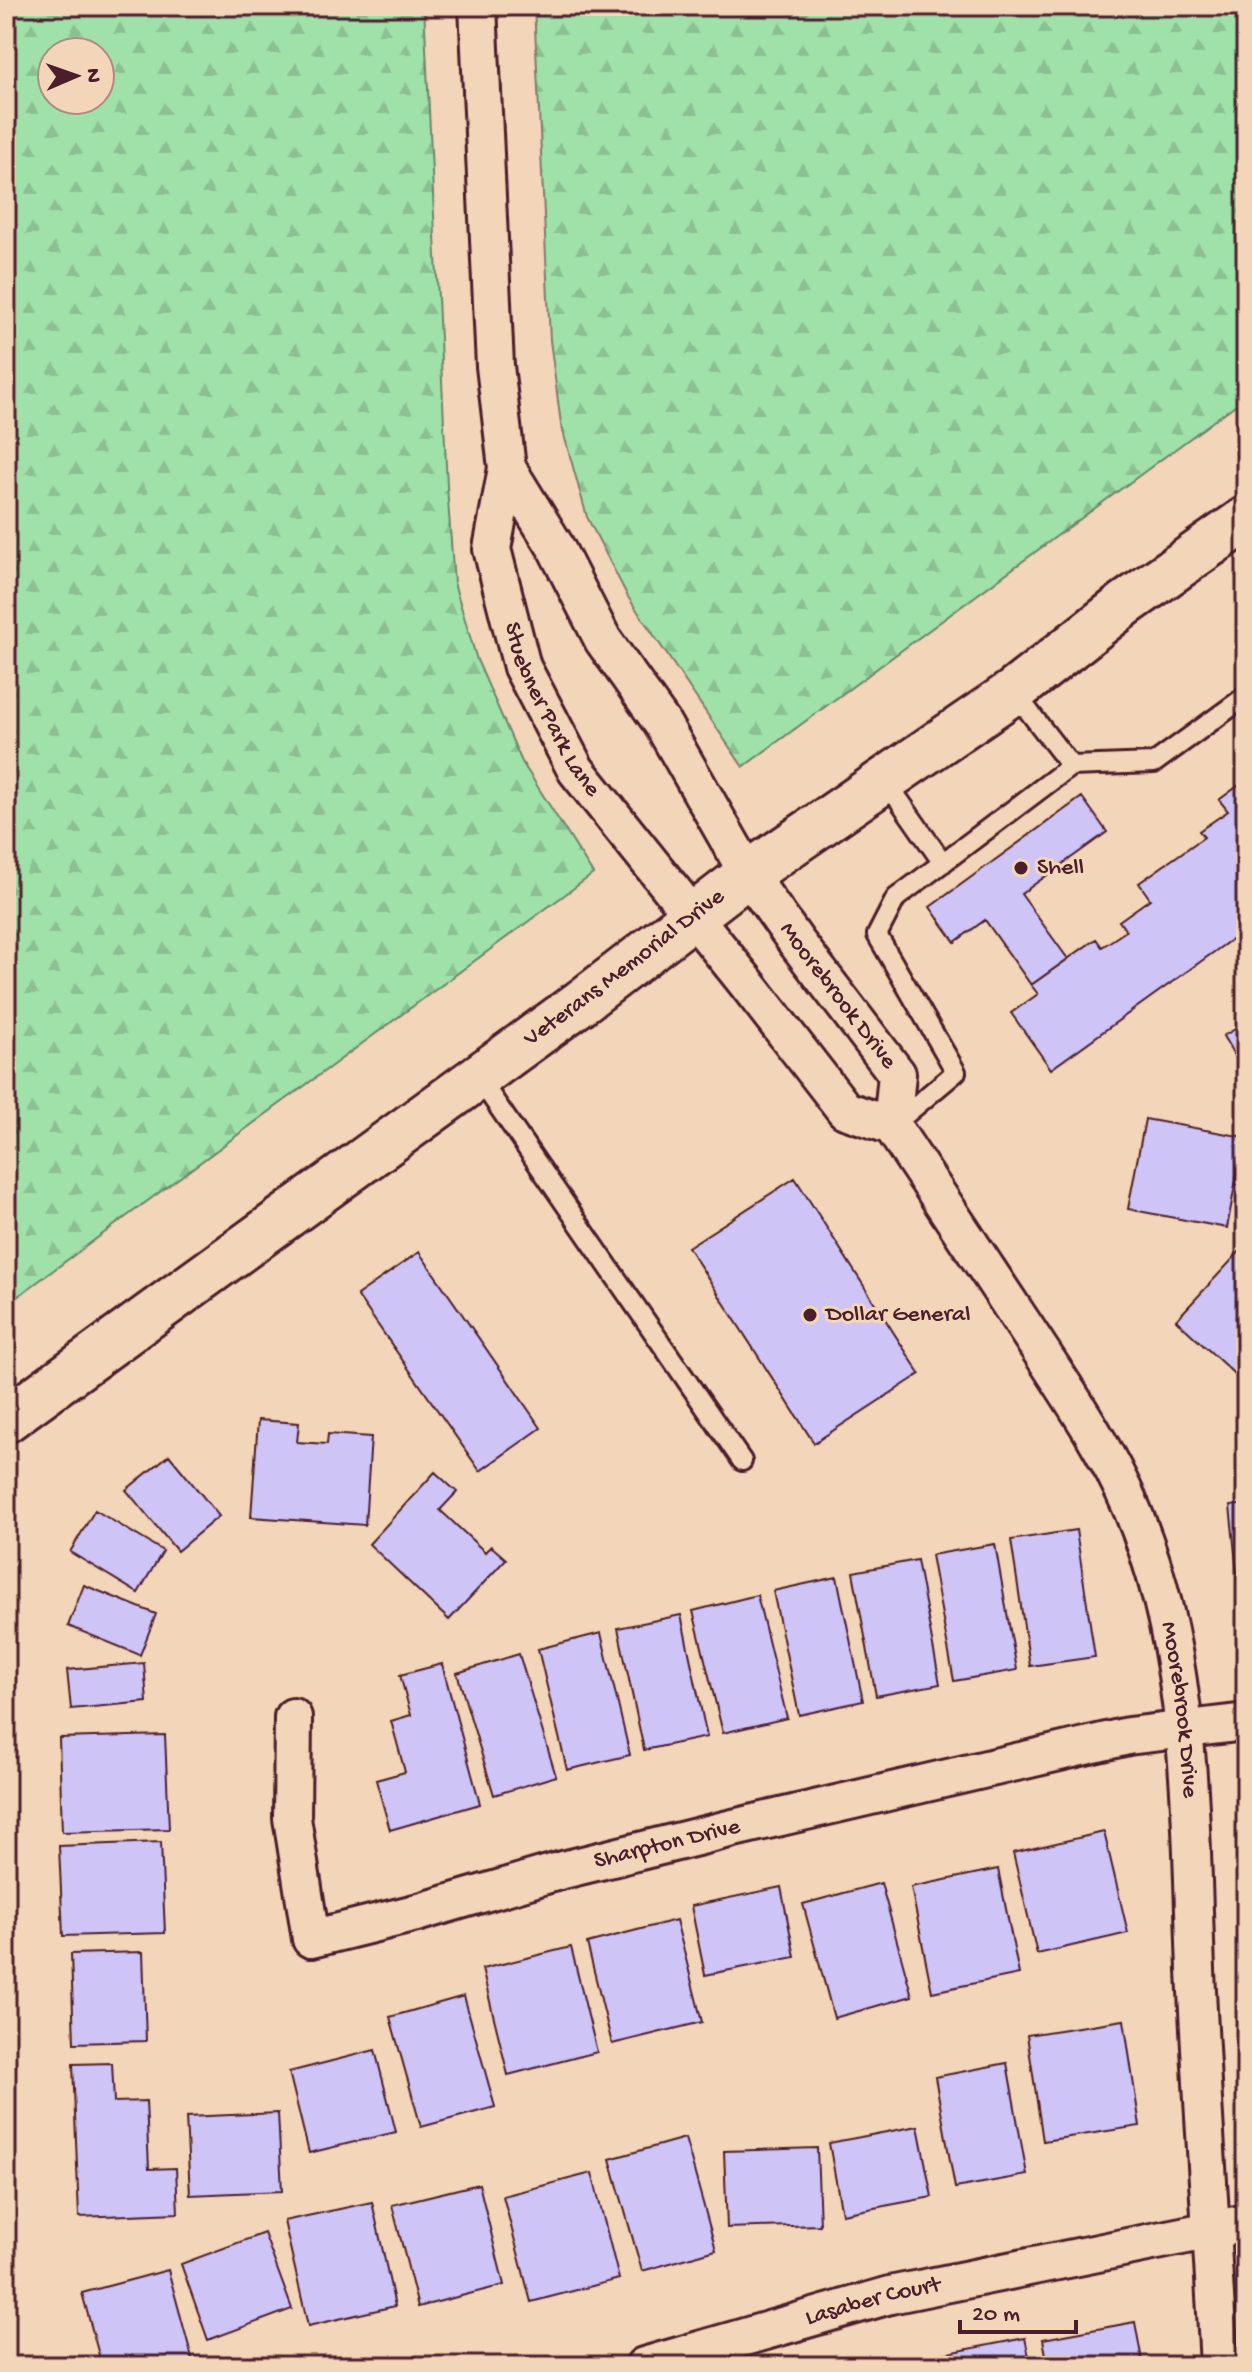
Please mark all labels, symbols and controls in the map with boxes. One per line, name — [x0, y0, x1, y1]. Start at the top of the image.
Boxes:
north arrow — [36, 36, 116, 116]
text: N — [79, 68, 105, 83]
street label: Stuebner Park Lane — [497, 619, 607, 804]
place label: Shell — [1037, 854, 1084, 883]
marker: Shell — [1012, 859, 1030, 877]
street label: Veterans Memorial Drive — [517, 882, 731, 1054]
street label: Moorebrook Drive — [772, 917, 903, 1076]
place label: Dollar General — [824, 1301, 971, 1330]
marker: Dollar General — [801, 1306, 819, 1324]
street label: Moorebrook Drive — [1153, 1619, 1204, 1799]
street label: Sharpton Drive — [591, 1812, 743, 1876]
street label: Lasaber Court — [802, 2270, 945, 2333]
scale bar — [960, 2284, 1076, 2334]
text: 20 m — [972, 2301, 1020, 2330]

